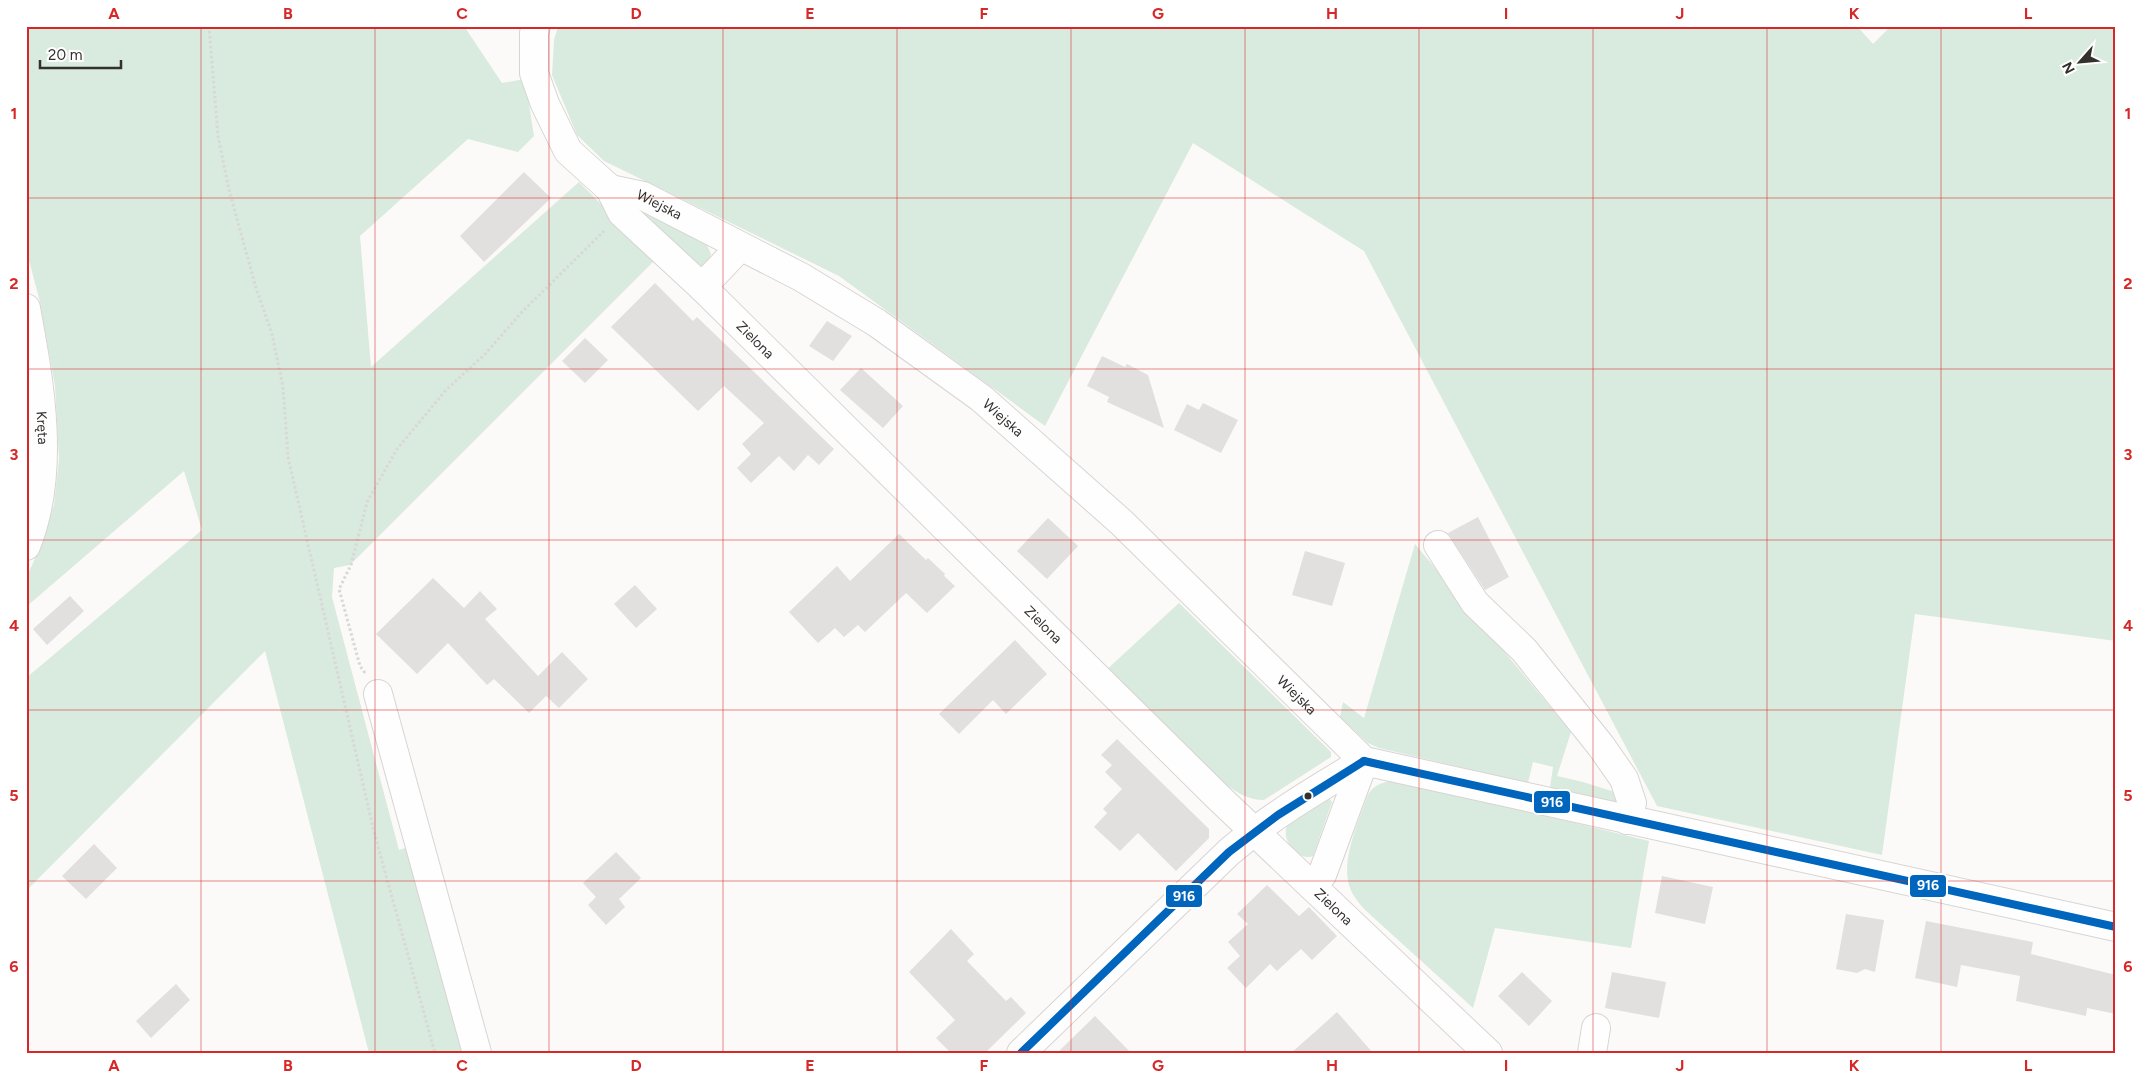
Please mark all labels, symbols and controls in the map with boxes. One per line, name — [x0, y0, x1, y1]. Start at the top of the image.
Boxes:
text: A — [108, 4, 120, 23]
text: B — [283, 4, 293, 23]
text: C — [456, 4, 468, 23]
text: D — [630, 4, 642, 23]
text: E — [805, 4, 815, 23]
text: F — [980, 4, 989, 23]
text: G — [1152, 4, 1164, 23]
text: H — [1326, 4, 1338, 23]
text: I — [1504, 4, 1508, 23]
text: J — [1676, 4, 1684, 23]
text: K — [1849, 4, 1860, 23]
text: L — [2024, 4, 2033, 23]
scale bar — [40, 38, 121, 70]
north arrow — [2054, 38, 2104, 88]
text: 20 m — [48, 46, 82, 64]
text: N — [2059, 59, 2079, 76]
text: 1 — [11, 104, 17, 123]
text: 1 — [2125, 104, 2131, 123]
street label: Wiejska — [634, 186, 684, 223]
text: 2 — [9, 274, 19, 293]
text: 2 — [2123, 274, 2133, 293]
street label: Zielona — [733, 318, 777, 362]
street label: Wiejska — [979, 396, 1027, 440]
street label: Kręta — [32, 411, 51, 445]
text: 3 — [10, 445, 19, 464]
text: 3 — [2124, 445, 2133, 464]
street label: Zielona — [1021, 603, 1065, 647]
text: 4 — [9, 616, 19, 635]
text: 4 — [2123, 616, 2133, 635]
street label: Wiejska — [1273, 672, 1320, 718]
text: 5 — [9, 786, 19, 805]
text: 5 — [2123, 786, 2133, 805]
line badge: 916 — [1533, 790, 1571, 814]
unlabelled marker — [1303, 791, 1313, 801]
text: 916 — [1541, 794, 1563, 811]
line badge: 916 — [1909, 874, 1947, 898]
text: 916 — [1917, 877, 1939, 894]
line badge: 916 — [1165, 884, 1203, 908]
street label: Zielona — [1311, 885, 1356, 929]
text: 916 — [1173, 888, 1195, 905]
text: 6 — [9, 957, 19, 976]
text: 6 — [2123, 957, 2133, 976]
text: A — [108, 1056, 120, 1075]
text: B — [283, 1056, 293, 1075]
text: C — [456, 1056, 468, 1075]
text: D — [630, 1056, 642, 1075]
text: E — [805, 1056, 815, 1075]
text: F — [980, 1056, 989, 1075]
text: G — [1152, 1056, 1164, 1075]
text: H — [1326, 1056, 1338, 1075]
text: I — [1504, 1056, 1508, 1075]
text: J — [1676, 1056, 1684, 1075]
text: K — [1849, 1056, 1860, 1075]
text: L — [2024, 1056, 2033, 1075]

